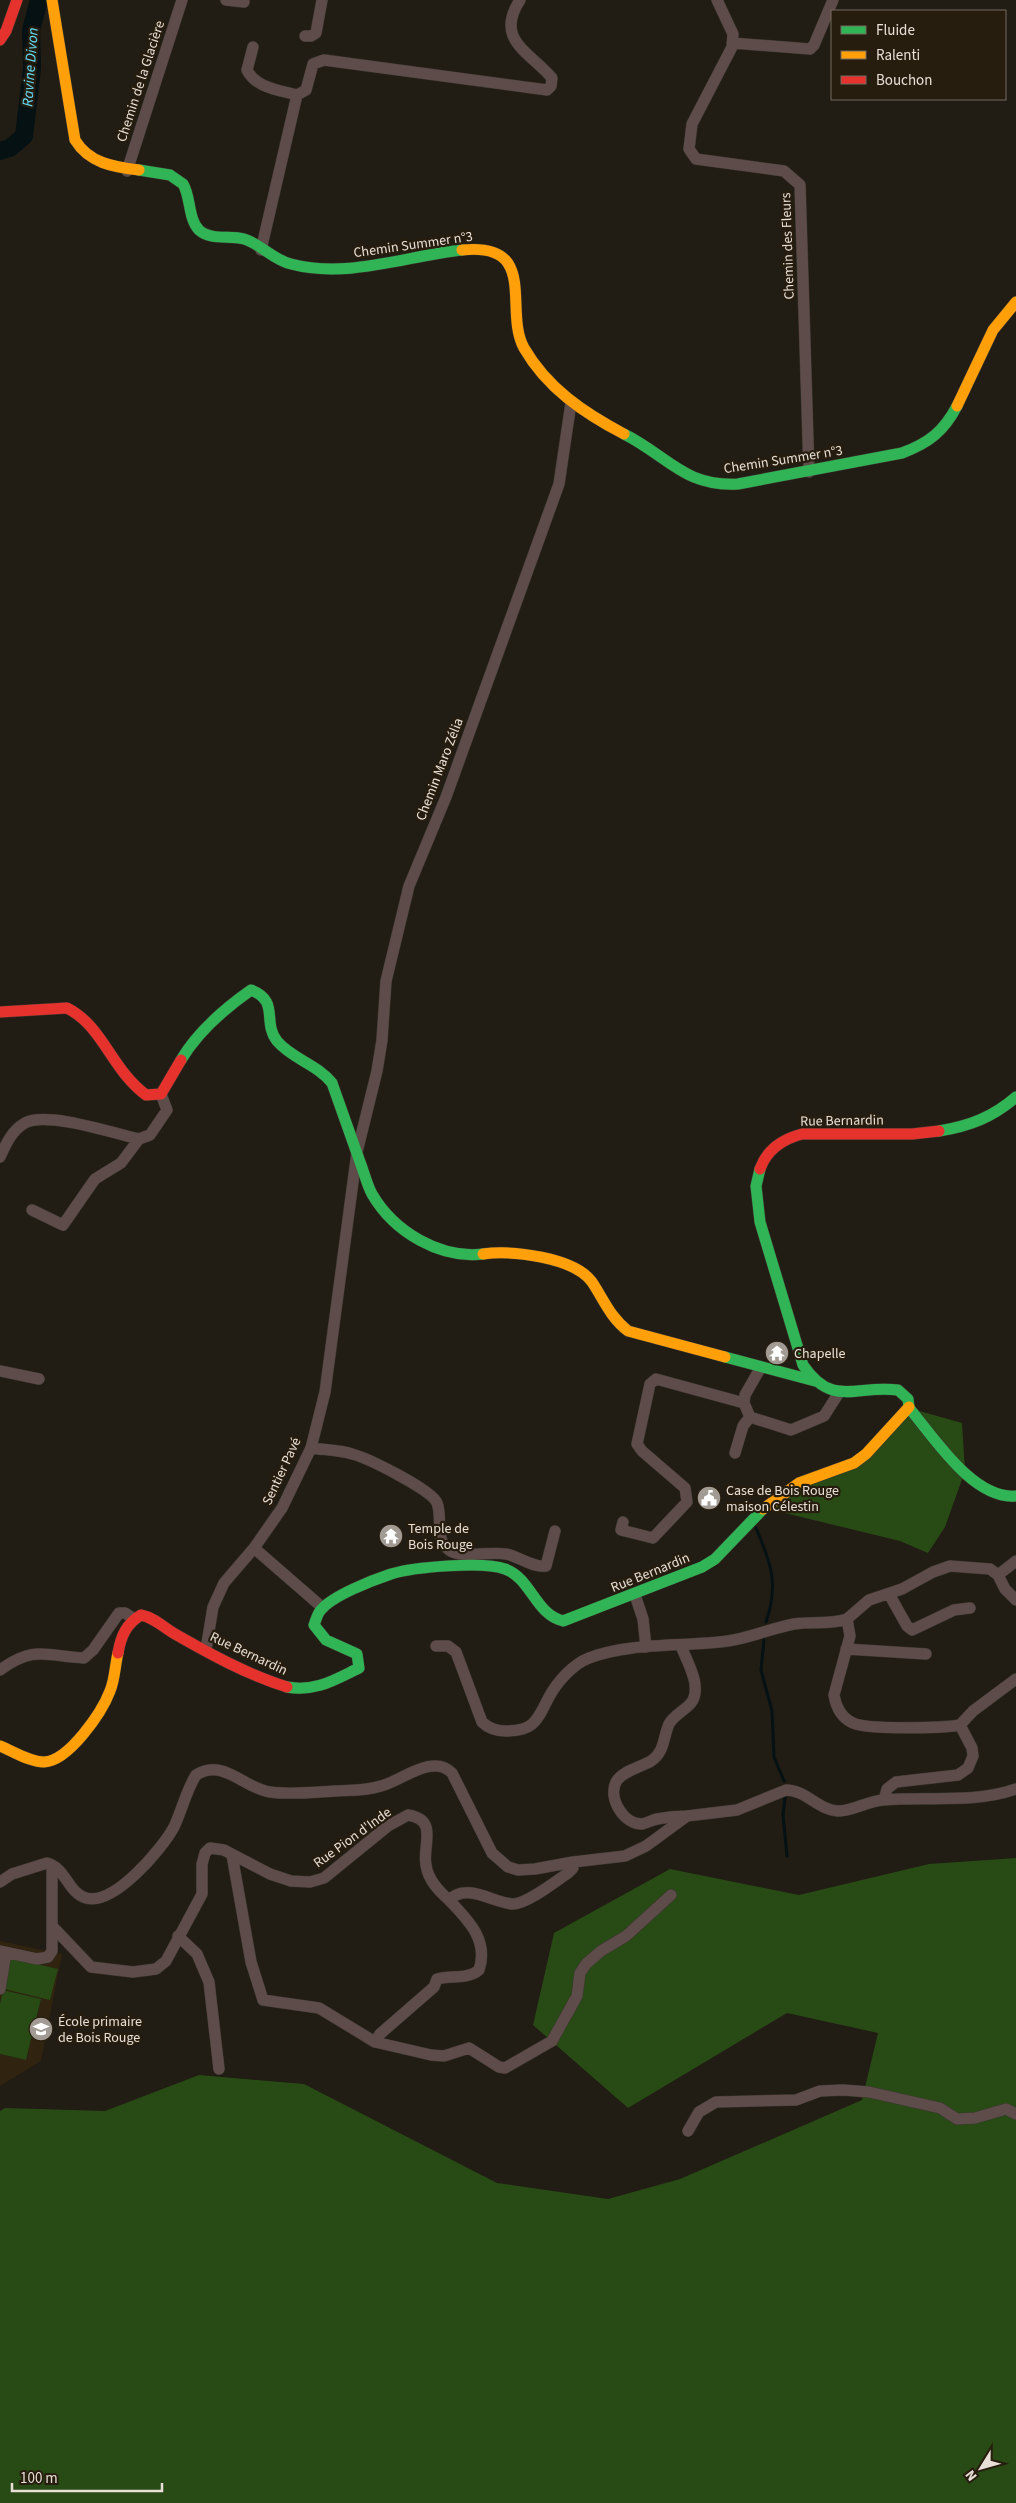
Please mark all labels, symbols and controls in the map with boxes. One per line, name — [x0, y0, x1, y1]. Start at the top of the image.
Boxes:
legend — [831, 10, 1006, 100]
street label: Chemin de la Glacière — [112, 18, 170, 145]
text: Fluide — [876, 20, 915, 41]
water label: Ravine Divon — [17, 27, 44, 107]
text: Ralenti — [876, 45, 920, 66]
text: Bouchon — [876, 70, 932, 91]
street label: Chemin des Fleurs — [776, 192, 800, 300]
street label: Chemin Summer n°3 — [352, 227, 474, 263]
street label: Chemin Summer n°3 — [722, 441, 844, 479]
street label: Chemin Maro Zélia — [411, 715, 469, 824]
street label: Rue Bernardin — [800, 1110, 884, 1132]
temple icon: Chapelle — [764, 1340, 790, 1366]
place label: Chapelle — [794, 1344, 846, 1364]
street label: Sentier Pavé — [257, 1434, 306, 1509]
place label: Case de Bois Rouge maison Célestin — [726, 1481, 839, 1517]
public building icon: Case de Bois Rouge maison Célestin — [696, 1485, 722, 1511]
place label: Temple de Bois Rouge — [408, 1519, 473, 1555]
temple icon: Temple de Bois Rouge — [378, 1523, 404, 1549]
street label: Rue Bernardin — [608, 1548, 693, 1598]
street label: Rue Bernardin — [206, 1627, 291, 1681]
street label: Rue Pion d'Inde — [309, 1803, 396, 1873]
place label: École primaire de Bois Rouge — [58, 2012, 142, 2048]
school or university icon: École primaire de Bois Rouge — [28, 2016, 54, 2042]
north arrow — [956, 2443, 1006, 2493]
scale bar — [12, 2460, 162, 2492]
text: N — [961, 2465, 982, 2485]
text: 100 m — [20, 2468, 58, 2489]

